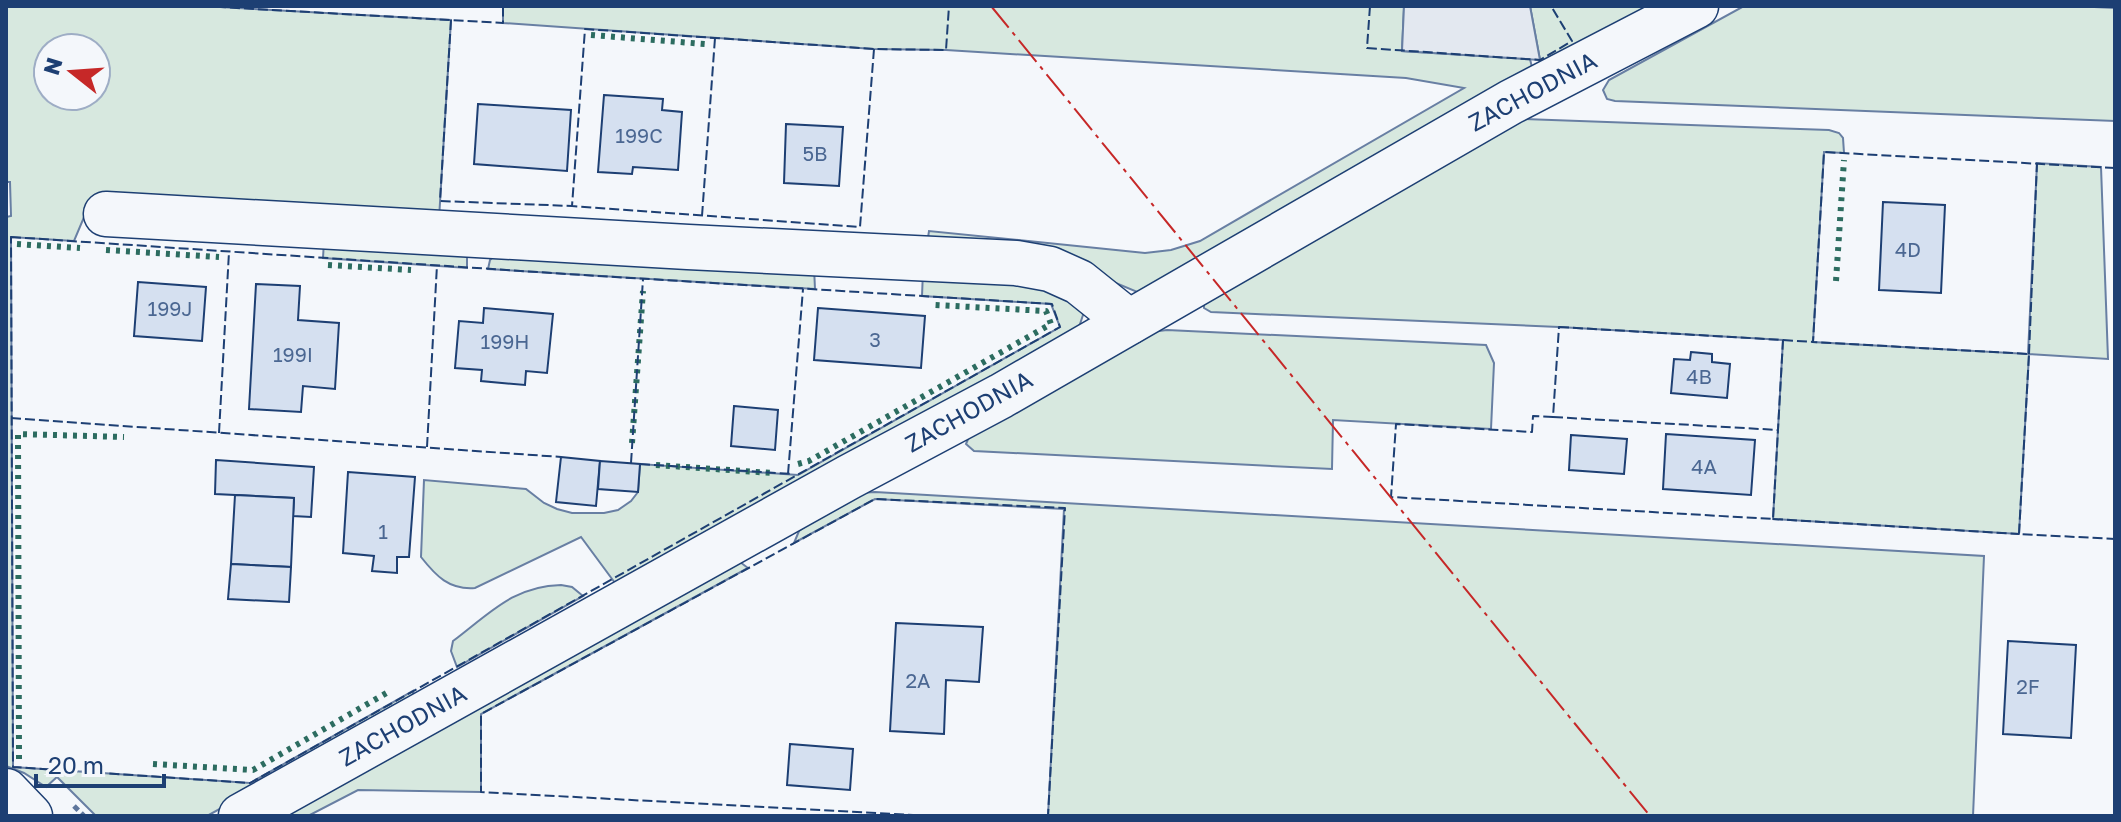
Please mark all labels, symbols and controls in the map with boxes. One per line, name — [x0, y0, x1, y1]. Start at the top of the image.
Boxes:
north arrow — [32, 32, 112, 112]
street label: ZACHODNIA — [1463, 45, 1601, 137]
text: N — [37, 54, 68, 78]
house number: 199C — [615, 123, 663, 147]
house number: 5B — [803, 141, 828, 165]
house number: 4D — [1895, 237, 1921, 261]
house number: 199J — [148, 296, 193, 320]
house number: 3 — [869, 327, 881, 351]
house number: 199H — [480, 329, 530, 353]
house number: 199I — [273, 342, 313, 366]
street label: ZACHODNIA — [900, 364, 1037, 458]
house number: 4B — [1686, 364, 1712, 388]
house number: 4A — [1691, 454, 1717, 478]
house number: 1 — [378, 519, 388, 543]
house number: 2A — [906, 668, 931, 692]
house number: 2F — [2016, 674, 2040, 698]
street label: ZACHODNIA — [334, 678, 471, 772]
scale bar — [36, 738, 164, 788]
text: 20 m — [48, 750, 104, 779]

